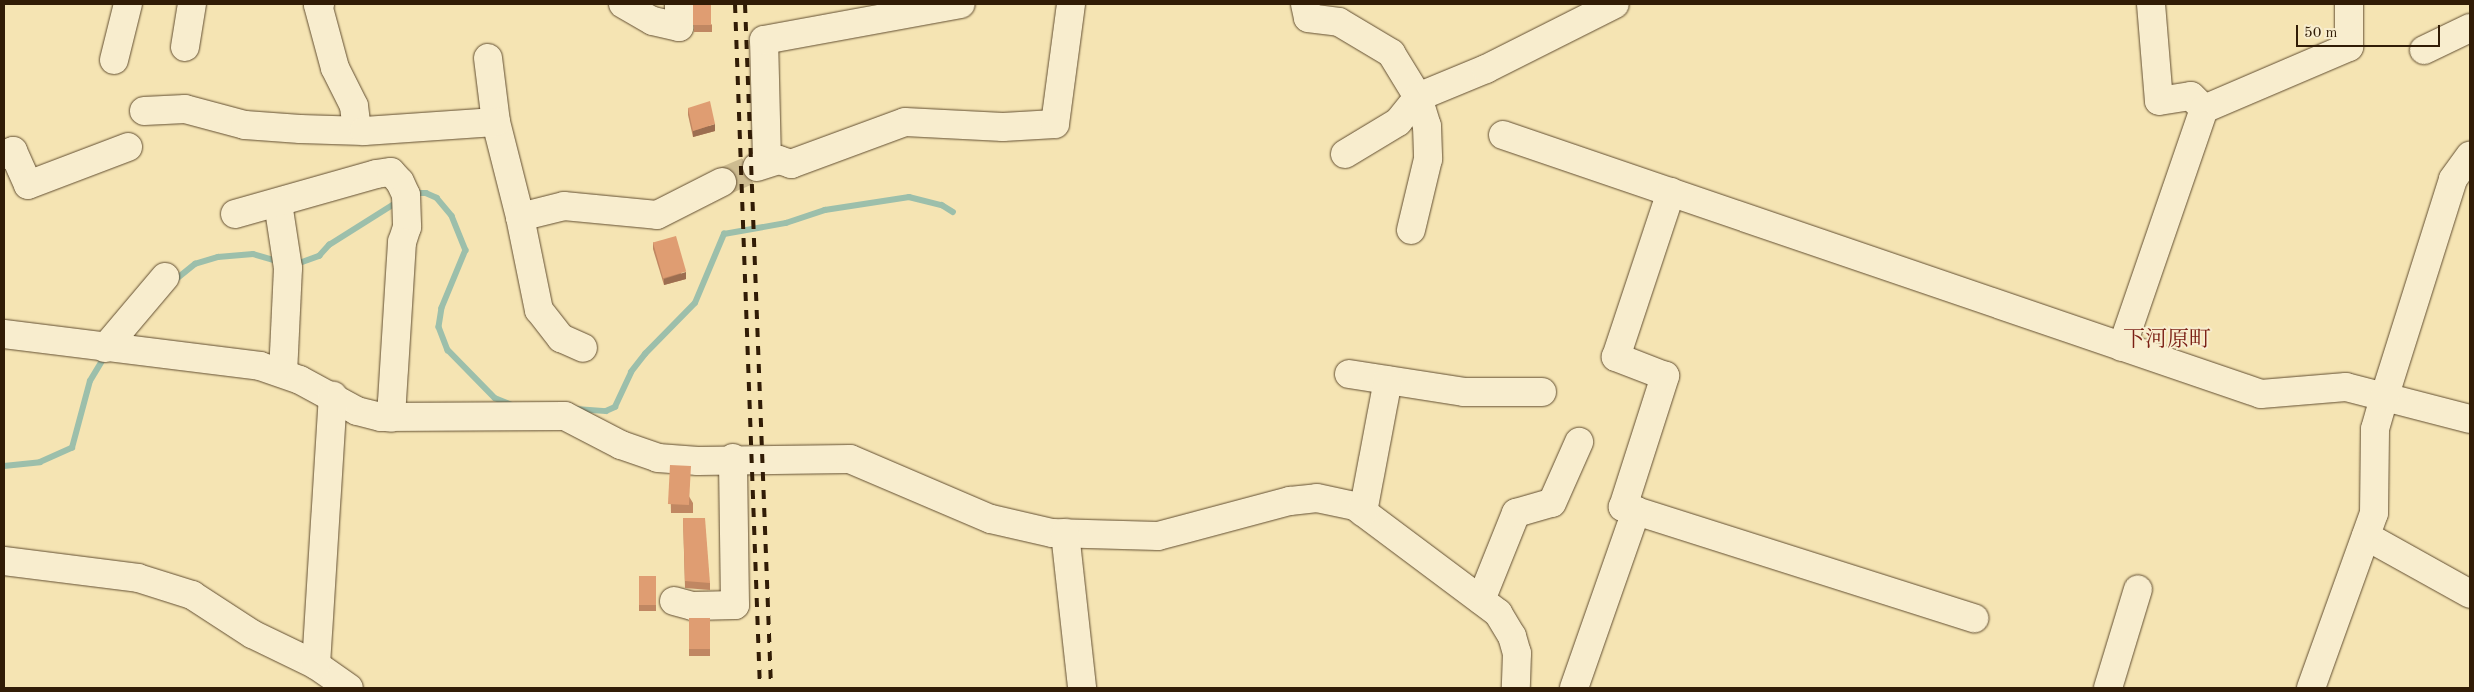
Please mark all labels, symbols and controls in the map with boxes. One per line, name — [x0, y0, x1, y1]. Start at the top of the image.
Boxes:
scale bar — [2299, 15, 2443, 47]
text: 50 m — [2304, 26, 2338, 41]
district label: 下河原町 — [2123, 328, 2211, 354]

